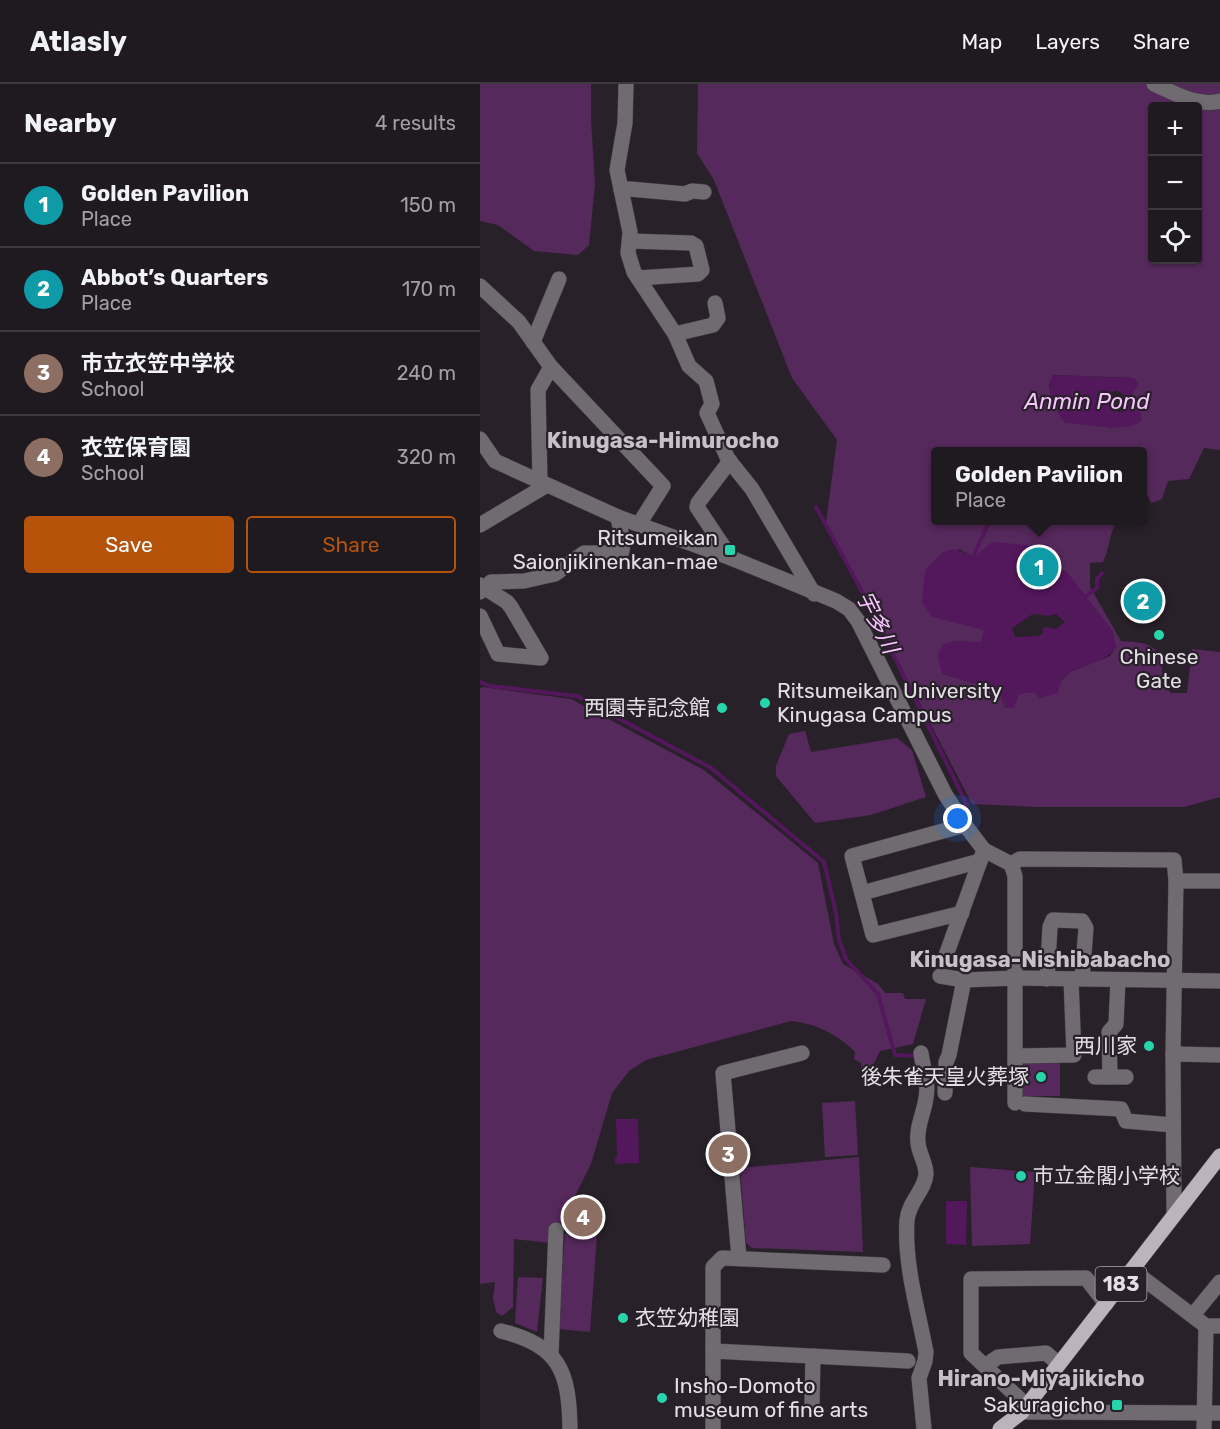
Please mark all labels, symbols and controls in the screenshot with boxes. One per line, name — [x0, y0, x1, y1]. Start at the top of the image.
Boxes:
text: Atlasly — [30, 25, 127, 58]
text: Map — [961, 29, 1002, 54]
text: Layers — [1035, 29, 1100, 54]
text: Share — [1133, 29, 1190, 54]
map controls — [1148, 102, 1202, 264]
button: + — [1148, 102, 1202, 156]
text: Nearby — [24, 108, 117, 139]
text: 4 results — [375, 111, 456, 135]
button: − — [1148, 156, 1202, 210]
text: Golden Pavilion — [81, 180, 249, 207]
text: 1 — [39, 193, 48, 217]
text: 150 m — [400, 193, 456, 217]
text: Place — [81, 207, 132, 231]
button: locate — [1148, 210, 1202, 264]
text: Abbot’s Quarters — [81, 264, 268, 291]
text: 2 — [37, 277, 50, 301]
text: 170 m — [402, 277, 456, 301]
text: Place — [81, 291, 132, 315]
text: 市立衣笠中学校 — [81, 350, 235, 377]
text: 3 — [37, 361, 50, 385]
text: 240 m — [397, 361, 456, 385]
text: School — [81, 377, 144, 401]
water label: Anmin Pond — [1023, 388, 1150, 415]
district label: Kinugasa-Himurocho — [547, 427, 779, 454]
text: 衣笠保育園 — [81, 434, 191, 461]
text: 4 — [37, 445, 50, 469]
text: 320 m — [397, 445, 456, 469]
popup — [931, 447, 1147, 525]
text: School — [81, 461, 144, 485]
text: Golden Pavilion — [955, 461, 1123, 488]
text: Place — [955, 488, 1006, 512]
button: Save — [24, 516, 234, 573]
button: Share — [246, 516, 456, 573]
place label: Ritsumeikan Saionjikinenkan-mae — [513, 525, 718, 574]
marker: Ritsumeikan Saionjikinenkan-mae — [723, 543, 737, 557]
pin: 1 — [1020, 544, 1058, 590]
pin: 2 — [1124, 578, 1162, 624]
water label: 宇多川 — [851, 587, 905, 660]
marker: Chinese Gate — [1152, 628, 1166, 642]
place label: Chinese Gate — [1120, 644, 1198, 693]
place label: Ritsumeikan University Kinugasa Campus — [777, 678, 1003, 727]
place label: 西園寺記念館 — [584, 695, 710, 720]
marker: Ritsumeikan University Kinugasa Campus — [758, 696, 772, 710]
marker: 西園寺記念館 — [715, 701, 729, 715]
your location — [943, 804, 972, 833]
district label: Kinugasa-Nishibabacho — [910, 946, 1170, 973]
place label: 西川家 — [1074, 1033, 1137, 1058]
marker: 西川家 — [1142, 1039, 1156, 1053]
place label: 後朱雀天皇火葬塚 — [861, 1064, 1029, 1089]
marker: 後朱雀天皇火葬塚 — [1034, 1070, 1048, 1084]
pin: 3 — [708, 1132, 748, 1176]
place label: 市立金閣小学校 — [1033, 1163, 1180, 1188]
marker: 市立金閣小学校 — [1014, 1169, 1028, 1183]
pin: 4 — [564, 1194, 602, 1240]
road number: 183 — [1096, 1267, 1146, 1301]
place label: 衣笠幼稚園 — [635, 1305, 740, 1330]
marker: 衣笠幼稚園 — [616, 1311, 630, 1325]
district label: Hirano-Miyajikicho — [937, 1365, 1145, 1392]
place label: Insho-Domoto museum of fine arts — [674, 1373, 868, 1422]
marker: Insho-Domoto museum of fine arts — [655, 1391, 669, 1405]
place label: Sakuragicho — [983, 1392, 1105, 1417]
marker: Sakuragicho — [1110, 1398, 1124, 1412]

